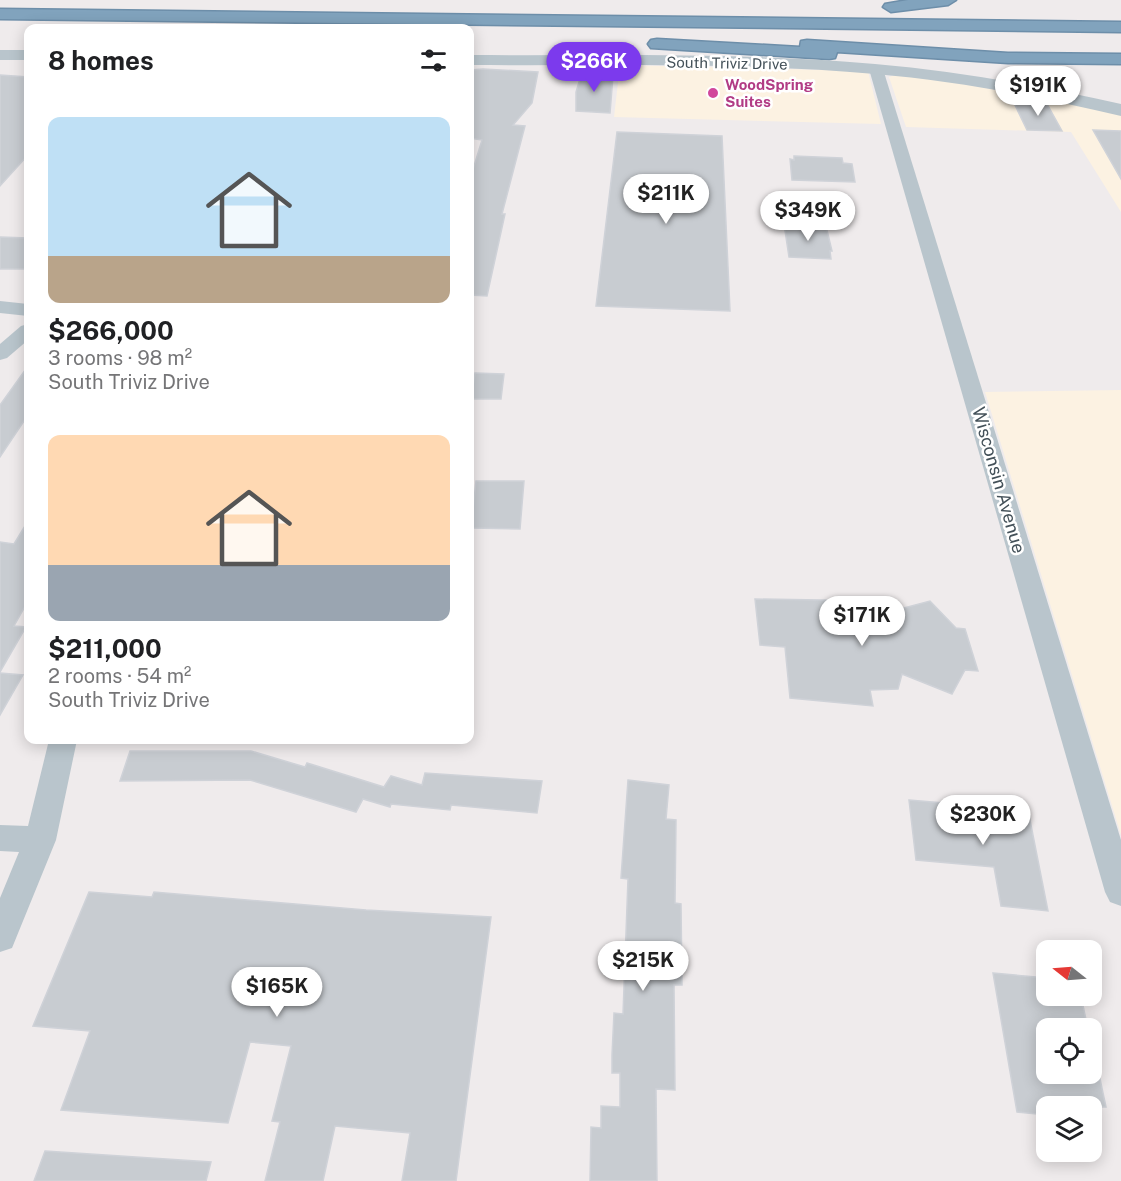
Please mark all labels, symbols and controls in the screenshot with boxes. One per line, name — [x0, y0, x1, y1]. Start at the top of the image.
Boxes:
pin: $266K — [552, 42, 636, 93]
icon: filters — [417, 44, 450, 77]
text: 8 homes — [48, 45, 154, 76]
text: $266K — [560, 49, 628, 73]
street label: South Triviz Drive — [666, 53, 788, 73]
pin: $191K — [996, 66, 1080, 117]
text: $191K — [1009, 73, 1067, 97]
place label: WoodSpring Suites — [725, 76, 814, 110]
marker: WoodSpring Suites — [706, 86, 720, 100]
icon: home — [195, 156, 303, 264]
pin: $211K — [624, 174, 708, 225]
text: $211K — [637, 181, 695, 205]
pin: $349K — [766, 191, 850, 242]
text: $349K — [774, 198, 842, 222]
text: $266,000 — [48, 315, 174, 346]
text: 3 rooms · 98 m² — [48, 346, 192, 370]
text: South Triviz Drive — [48, 370, 210, 394]
street label: Wisconsin Avenue — [968, 404, 1030, 556]
icon: home — [195, 474, 303, 582]
pin: $171K — [820, 596, 904, 647]
text: $171K — [833, 603, 891, 627]
text: $211,000 — [48, 633, 162, 664]
text: 2 rooms · 54 m² — [48, 664, 191, 688]
text: South Triviz Drive — [48, 688, 210, 712]
pin: $230K — [941, 795, 1025, 846]
text: $230K — [950, 802, 1016, 826]
north arrow — [1036, 940, 1102, 1006]
map controls — [1036, 940, 1102, 1162]
pin: $215K — [601, 941, 685, 992]
text: $215K — [612, 948, 674, 972]
pin: $165K — [235, 967, 319, 1018]
text: $165K — [245, 974, 309, 998]
button: locate — [1036, 1018, 1102, 1084]
button: layers — [1036, 1096, 1102, 1162]

